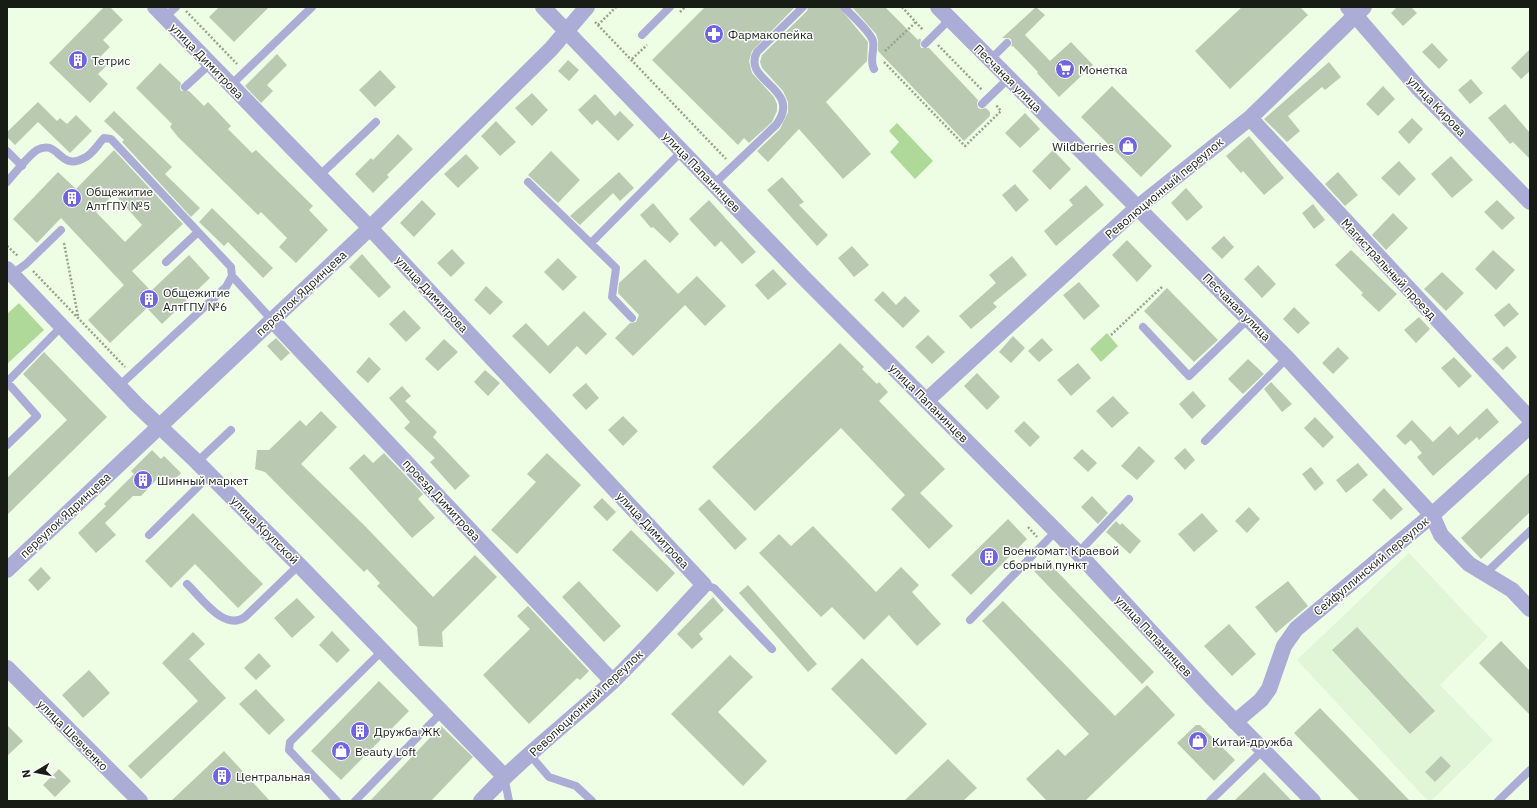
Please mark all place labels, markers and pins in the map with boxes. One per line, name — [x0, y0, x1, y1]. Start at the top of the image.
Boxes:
pharmacy icon: Фармакопейка — [703, 23, 725, 45]
place label: Фармакопейка — [728, 27, 813, 42]
building icon: Тетрис — [67, 49, 89, 71]
place label: Тетрис — [92, 53, 130, 68]
supermarket icon: Монетка — [1054, 58, 1076, 80]
place label: Монетка — [1079, 62, 1128, 77]
shop icon: Wildberries — [1117, 135, 1139, 157]
place label: Wildberries — [1052, 139, 1114, 154]
place label: Общежитие АлтГПУ №5 — [86, 184, 154, 213]
building icon: Общежитие АлтГПУ №5 — [61, 187, 83, 209]
place label: Общежитие АлтГПУ №6 — [163, 285, 231, 314]
building icon: Общежитие АлтГПУ №6 — [138, 288, 160, 310]
building icon: Шинный маркет — [132, 469, 154, 491]
place label: Шинный маркет — [157, 473, 249, 488]
place label: Военкомат: Краевой сборный пункт — [1003, 543, 1119, 572]
building icon: Военкомат: Краевой сборный пункт — [978, 546, 1000, 568]
building icon: Дружба ЖК — [349, 720, 371, 742]
place label: Дружба ЖК — [374, 724, 441, 739]
shop icon: Китай-дружба — [1187, 730, 1209, 752]
place label: Китай-дружба — [1212, 734, 1293, 749]
shop icon: Beauty Loft — [330, 740, 352, 762]
place label: Beauty Loft — [355, 744, 416, 759]
building icon: Центральная — [211, 765, 233, 787]
place label: Центральная — [236, 769, 310, 784]

